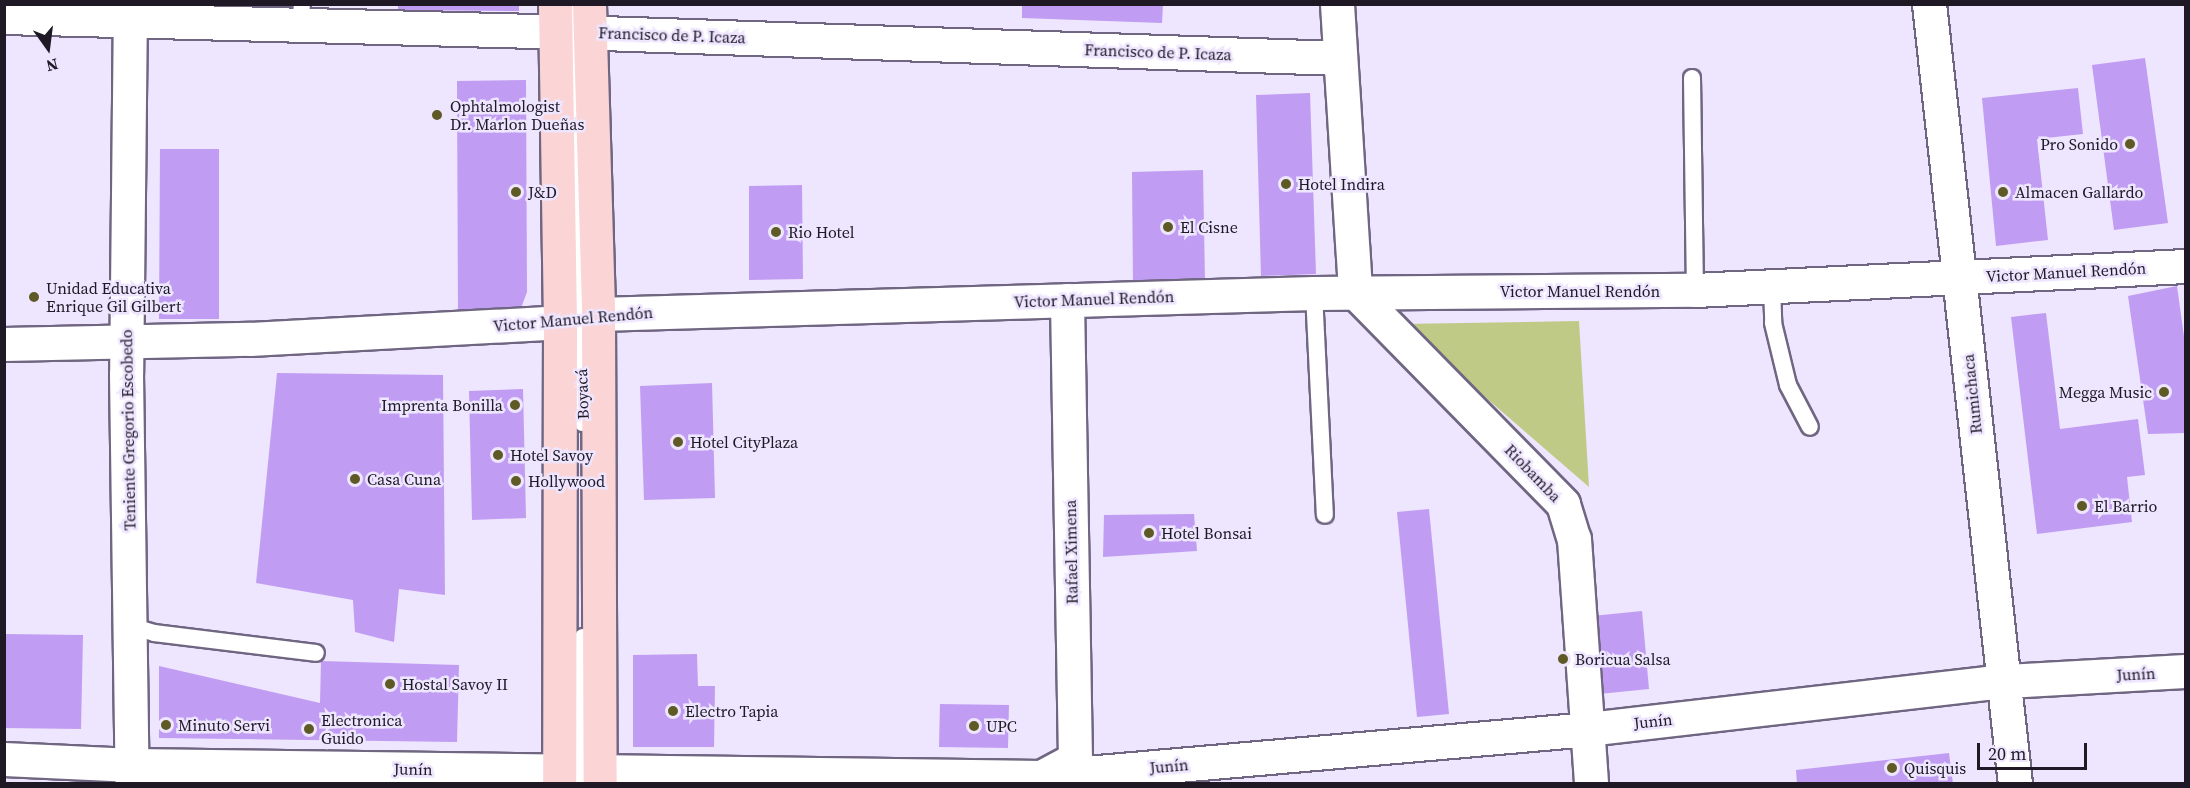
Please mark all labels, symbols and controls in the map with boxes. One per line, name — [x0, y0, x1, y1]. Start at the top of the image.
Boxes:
north arrow — [18, 18, 78, 78]
street label: Francisco de P. Icaza — [598, 23, 746, 47]
street label: Francisco de P. Icaza — [1084, 40, 1232, 64]
text: N — [44, 53, 61, 78]
place label: Ophtalmologist Dr. Marlon Dueñas — [450, 96, 584, 134]
marker: Ophtalmologist Dr. Marlon Dueñas — [428, 106, 446, 124]
place label: Pro Sonido — [2040, 134, 2118, 154]
marker: Pro Sonido — [2123, 137, 2137, 151]
place label: Hotel Indira — [1298, 174, 1385, 194]
marker: Hotel Indira — [1279, 177, 1293, 191]
place label: J&D — [528, 182, 557, 202]
place label: Almacen Gallardo — [2015, 182, 2143, 202]
marker: J&D — [509, 185, 523, 199]
marker: Almacen Gallardo — [1996, 185, 2010, 199]
place label: El Cisne — [1180, 217, 1238, 237]
marker: El Cisne — [1161, 220, 1175, 234]
place label: Rio Hotel — [788, 222, 855, 242]
marker: Rio Hotel — [769, 225, 783, 239]
street label: Victor Manuel Rendón — [1985, 258, 2147, 286]
place label: Unidad Educativa Enrique Gil Gilbert — [46, 278, 181, 316]
street label: Victor Manuel Rendón — [1500, 281, 1660, 301]
street label: Victor Manuel Rendón — [1013, 287, 1175, 311]
marker: Unidad Educativa Enrique Gil Gilbert — [27, 290, 41, 304]
street label: Victor Manuel Rendón — [492, 302, 654, 336]
street label: Teniente Gregorio Escobedo — [117, 329, 139, 531]
street label: Rumichaca — [1958, 353, 1986, 435]
street label: Boyacá — [572, 368, 592, 420]
place label: Megga Music — [2059, 382, 2152, 402]
marker: Megga Music — [2157, 385, 2171, 399]
place label: Imprenta Bonilla — [381, 395, 503, 415]
marker: Imprenta Bonilla — [508, 398, 522, 412]
place label: Hotel CityPlaza — [690, 432, 798, 452]
marker: Hotel CityPlaza — [671, 435, 685, 449]
street label: Riobamba — [1501, 440, 1565, 506]
place label: Hotel Savoy — [510, 445, 593, 465]
marker: Hotel Savoy — [491, 448, 505, 462]
place label: Casa Cuna — [367, 469, 441, 489]
place label: Hollywood — [528, 471, 605, 491]
marker: Casa Cuna — [348, 472, 362, 486]
marker: Hollywood — [509, 474, 523, 488]
place label: El Barrio — [2094, 496, 2157, 516]
marker: El Barrio — [2075, 499, 2089, 513]
street label: Rafael Ximena — [1060, 500, 1082, 604]
place label: Hotel Bonsai — [1161, 523, 1252, 543]
marker: Hotel Bonsai — [1142, 526, 1156, 540]
place label: Boricua Salsa — [1575, 649, 1671, 669]
marker: Boricua Salsa — [1556, 652, 1570, 666]
street label: Junín — [2116, 663, 2156, 685]
place label: Hostal Savoy II — [402, 674, 508, 694]
marker: Hostal Savoy II — [383, 677, 397, 691]
place label: Electro Tapia — [685, 701, 779, 721]
marker: Electro Tapia — [666, 704, 680, 718]
street label: Junín — [1633, 709, 1673, 733]
place label: Electronica Guido — [321, 710, 402, 748]
place label: Minuto Servi — [178, 715, 270, 735]
place label: UPC — [986, 716, 1017, 736]
marker: Minuto Servi — [159, 718, 173, 732]
marker: UPC — [967, 719, 981, 733]
marker: Electronica Guido — [302, 722, 316, 736]
scale bar — [1980, 731, 2090, 769]
text: 20 m — [1988, 741, 2026, 766]
street label: Junín — [1149, 755, 1189, 777]
place label: Quisquis — [1904, 758, 1966, 778]
street label: Junín — [393, 759, 433, 779]
marker: Quisquis — [1885, 761, 1899, 775]

